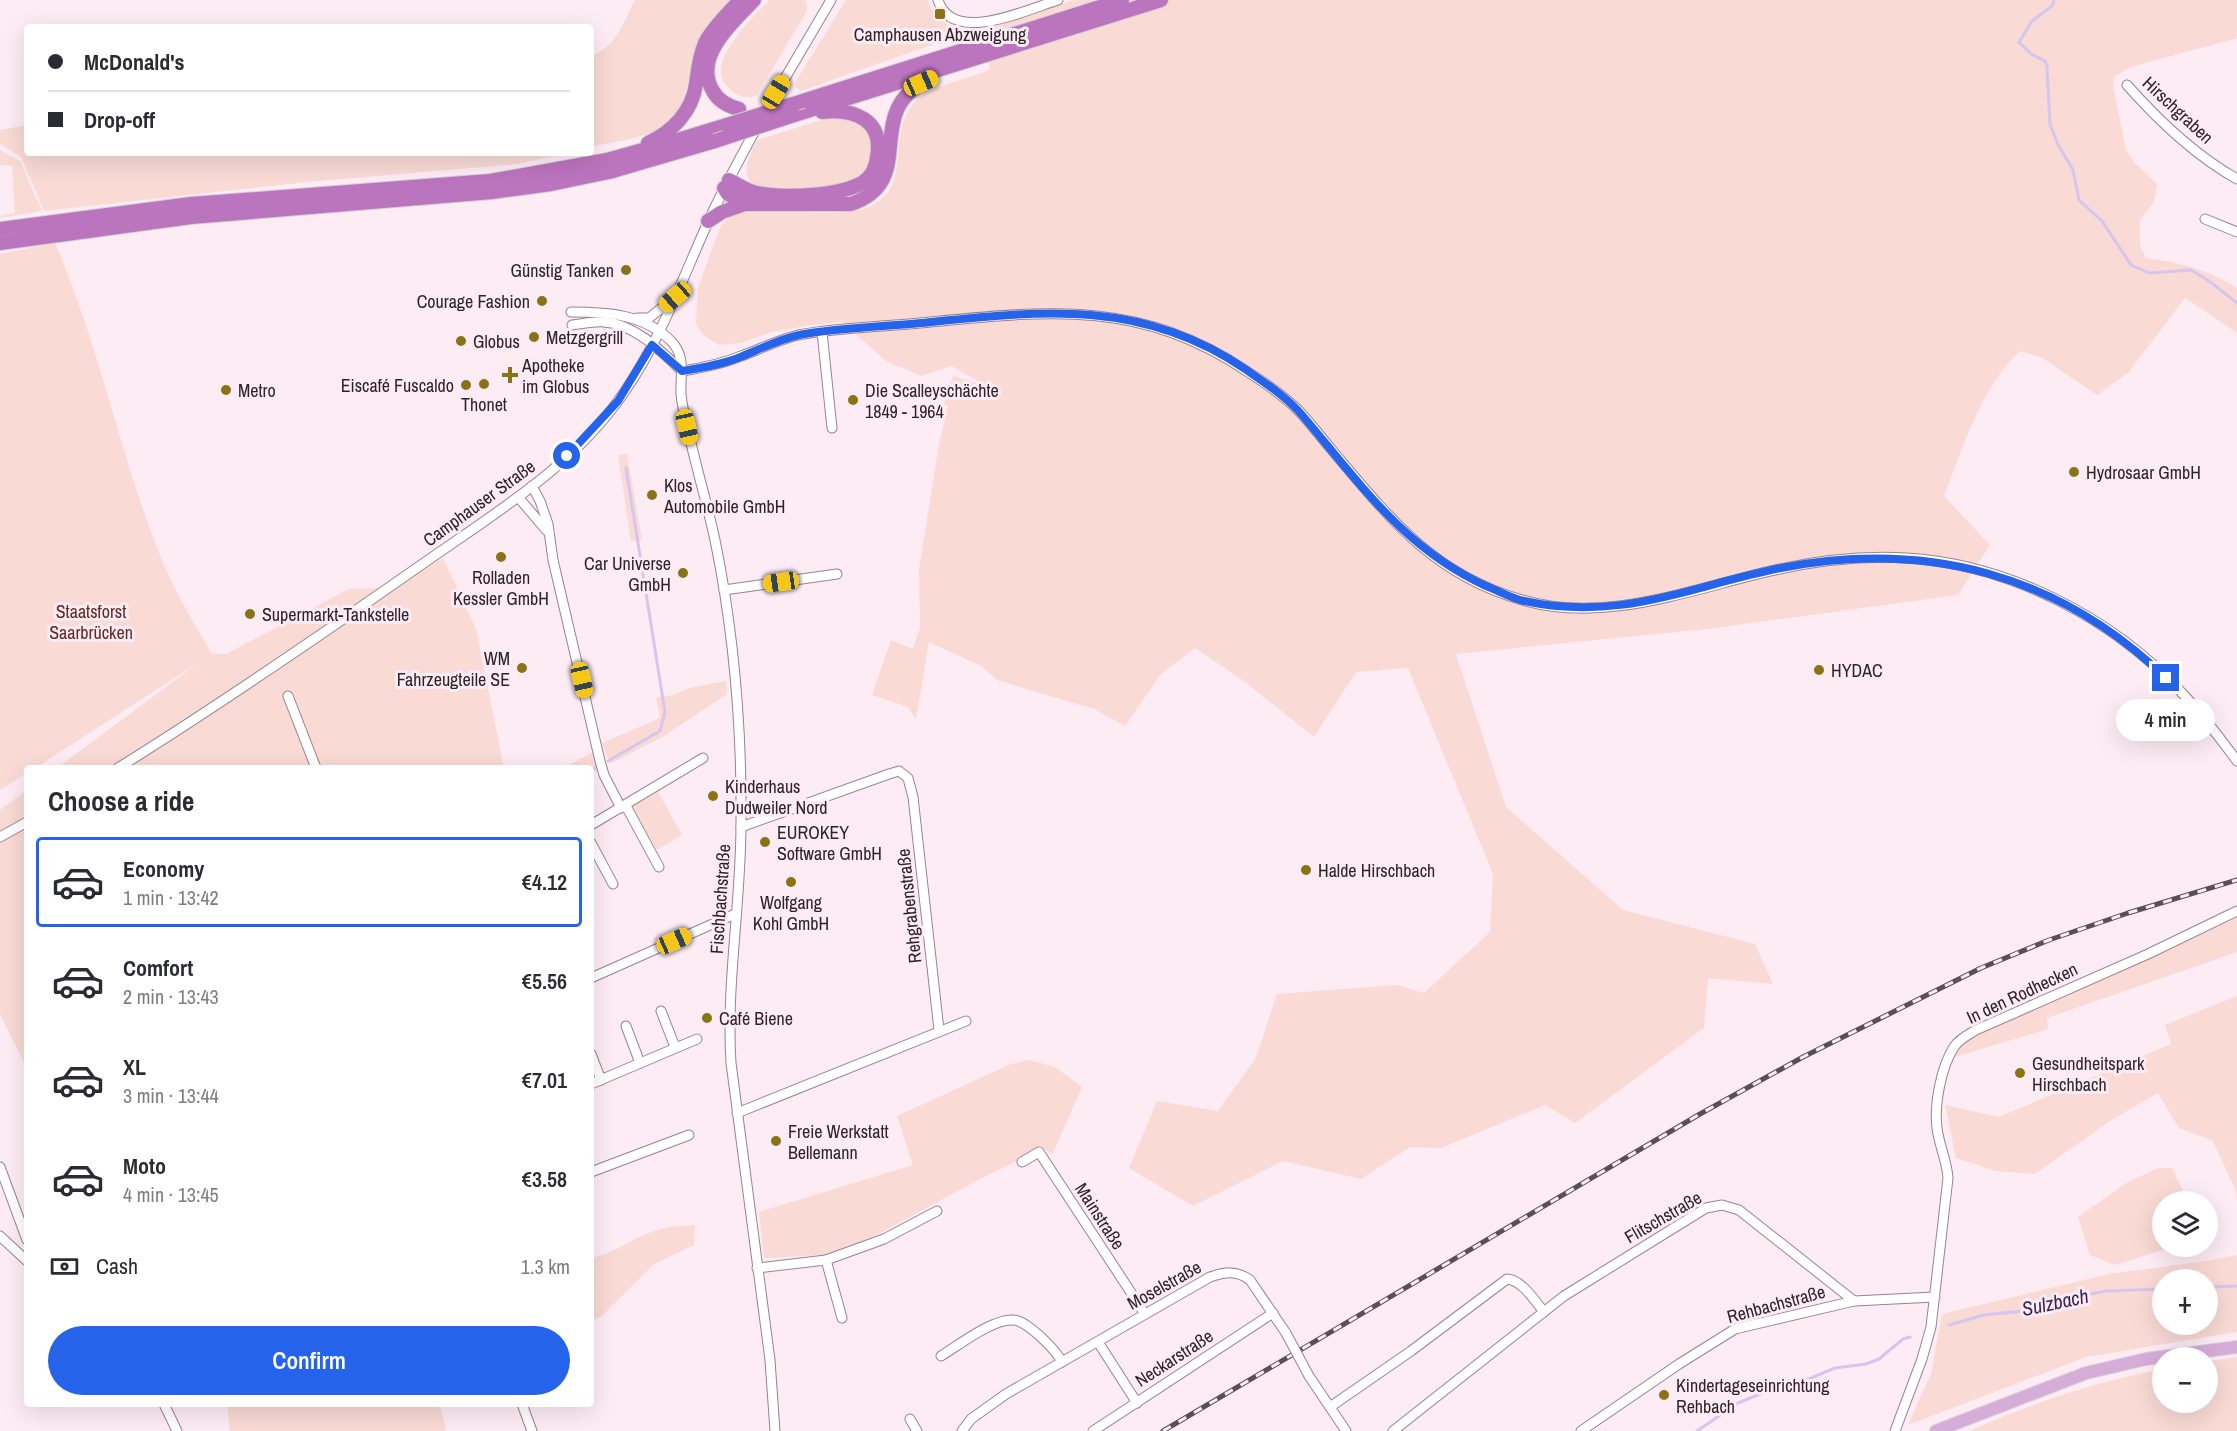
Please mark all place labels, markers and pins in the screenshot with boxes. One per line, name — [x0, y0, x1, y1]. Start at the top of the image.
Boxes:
marker: Camphausen Abzweigung — [933, 7, 947, 21]
place label: Camphausen Abzweigung — [854, 22, 1027, 47]
place label: Günstig Tanken — [511, 258, 614, 283]
marker: Günstig Tanken — [619, 263, 633, 277]
place label: Courage Fashion — [417, 289, 530, 314]
marker: Courage Fashion — [535, 294, 549, 308]
place label: Metzgergrill — [546, 325, 623, 350]
place label: Globus — [473, 329, 520, 354]
marker: Metzgergrill — [527, 330, 541, 344]
marker: Globus — [454, 334, 468, 348]
place label: Apotheke im Globus — [521, 353, 589, 399]
marker: Apotheke im Globus — [503, 368, 517, 382]
place label: Eiscafé Fuscaldo — [341, 373, 454, 398]
marker: Thonet — [477, 377, 491, 391]
place label: Metro — [238, 378, 276, 403]
marker: Eiscafé Fuscaldo — [459, 378, 473, 392]
place label: Die Scalleyschächte 1849 - 1964 — [865, 378, 999, 424]
marker: Metro — [219, 383, 233, 397]
place label: Thonet — [461, 392, 507, 417]
marker: Die Scalleyschächte 1849 - 1964 — [846, 393, 860, 407]
place label: Hydrosaar GmbH — [2086, 460, 2201, 485]
marker: Hydrosaar GmbH — [2067, 465, 2081, 479]
place label: Klos Automobile GmbH — [663, 473, 785, 519]
marker: Klos Automobile GmbH — [645, 488, 659, 502]
marker: Rolladen Kessler GmbH — [494, 550, 508, 564]
place label: Car Universe GmbH — [584, 551, 671, 597]
place label: Rolladen Kessler GmbH — [453, 565, 549, 611]
marker: Car Universe GmbH — [676, 566, 690, 580]
place label: Supermarkt-Tankstelle — [262, 602, 409, 627]
marker: Supermarkt-Tankstelle — [243, 607, 257, 621]
place label: WM Fahrzeugteile SE — [397, 646, 510, 692]
place label: HYDAC — [1831, 658, 1883, 683]
marker: WM Fahrzeugteile SE — [515, 661, 529, 675]
marker: HYDAC — [1812, 663, 1826, 677]
place label: Kinderhaus Dudweiler Nord — [725, 774, 828, 820]
marker: Kinderhaus Dudweiler Nord — [706, 789, 720, 803]
place label: EUROKEY Software GmbH — [777, 820, 882, 866]
marker: EUROKEY Software GmbH — [758, 835, 772, 849]
place label: Halde Hirschbach — [1318, 858, 1435, 883]
marker: Halde Hirschbach — [1299, 863, 1313, 877]
marker: Wolfgang Kohl GmbH — [784, 875, 798, 889]
place label: Wolfgang Kohl GmbH — [753, 890, 829, 936]
place label: Café Biene — [719, 1006, 793, 1031]
marker: Café Biene — [700, 1011, 714, 1025]
place label: Gesundheitspark Hirschbach — [2032, 1051, 2145, 1097]
marker: Gesundheitspark Hirschbach — [2013, 1066, 2027, 1080]
place label: Freie Werkstatt Bellemann — [788, 1119, 889, 1165]
marker: Freie Werkstatt Bellemann — [769, 1134, 783, 1148]
place label: Kindertageseinrichtung Rehbach — [1676, 1373, 1830, 1419]
marker: Kindertageseinrichtung Rehbach — [1657, 1388, 1671, 1402]

